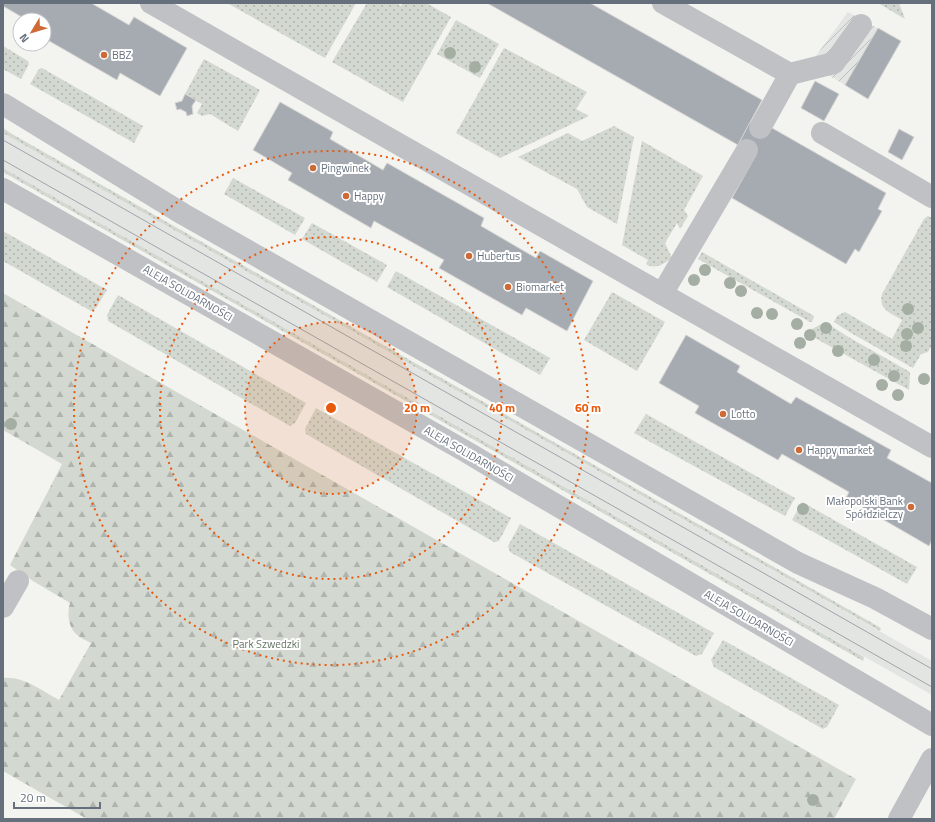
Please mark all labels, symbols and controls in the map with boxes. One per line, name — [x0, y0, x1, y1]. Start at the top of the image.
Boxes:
north arrow — [12, 12, 52, 52]
text: N — [15, 30, 33, 46]
place label: BBZ — [112, 47, 132, 63]
marker: BBZ — [99, 50, 109, 60]
place label: Pingwinek — [321, 160, 370, 176]
marker: Pingwinek — [308, 163, 318, 173]
place label: Happy — [354, 188, 384, 204]
marker: Happy — [341, 191, 351, 201]
place label: Hubertus — [477, 248, 520, 264]
marker: Hubertus — [464, 251, 474, 261]
street label: ALEJA SOLIDARNOŚCI — [140, 261, 236, 325]
place label: Biomarket — [516, 279, 564, 295]
marker: Biomarket — [503, 282, 513, 292]
text: 20 m — [404, 398, 430, 417]
text: 40 m — [489, 398, 515, 417]
text: 60 m — [575, 398, 601, 417]
centre of rings — [324, 401, 338, 415]
place label: Lotto — [731, 406, 756, 422]
marker: Lotto — [718, 409, 728, 419]
street label: ALEJA SOLIDARNOŚCI — [421, 422, 517, 486]
place label: Happy market — [807, 442, 872, 458]
marker: Happy market — [794, 445, 804, 455]
place label: Małopolski Bank Spółdzielczy — [826, 493, 904, 522]
marker: Małopolski Bank Spółdzielczy — [906, 502, 916, 512]
street label: ALEJA SOLIDARNOŚCI — [701, 586, 797, 650]
park label: Park Szwedzki — [233, 636, 299, 652]
scale bar — [14, 784, 100, 810]
text: 20 m — [20, 788, 46, 807]

